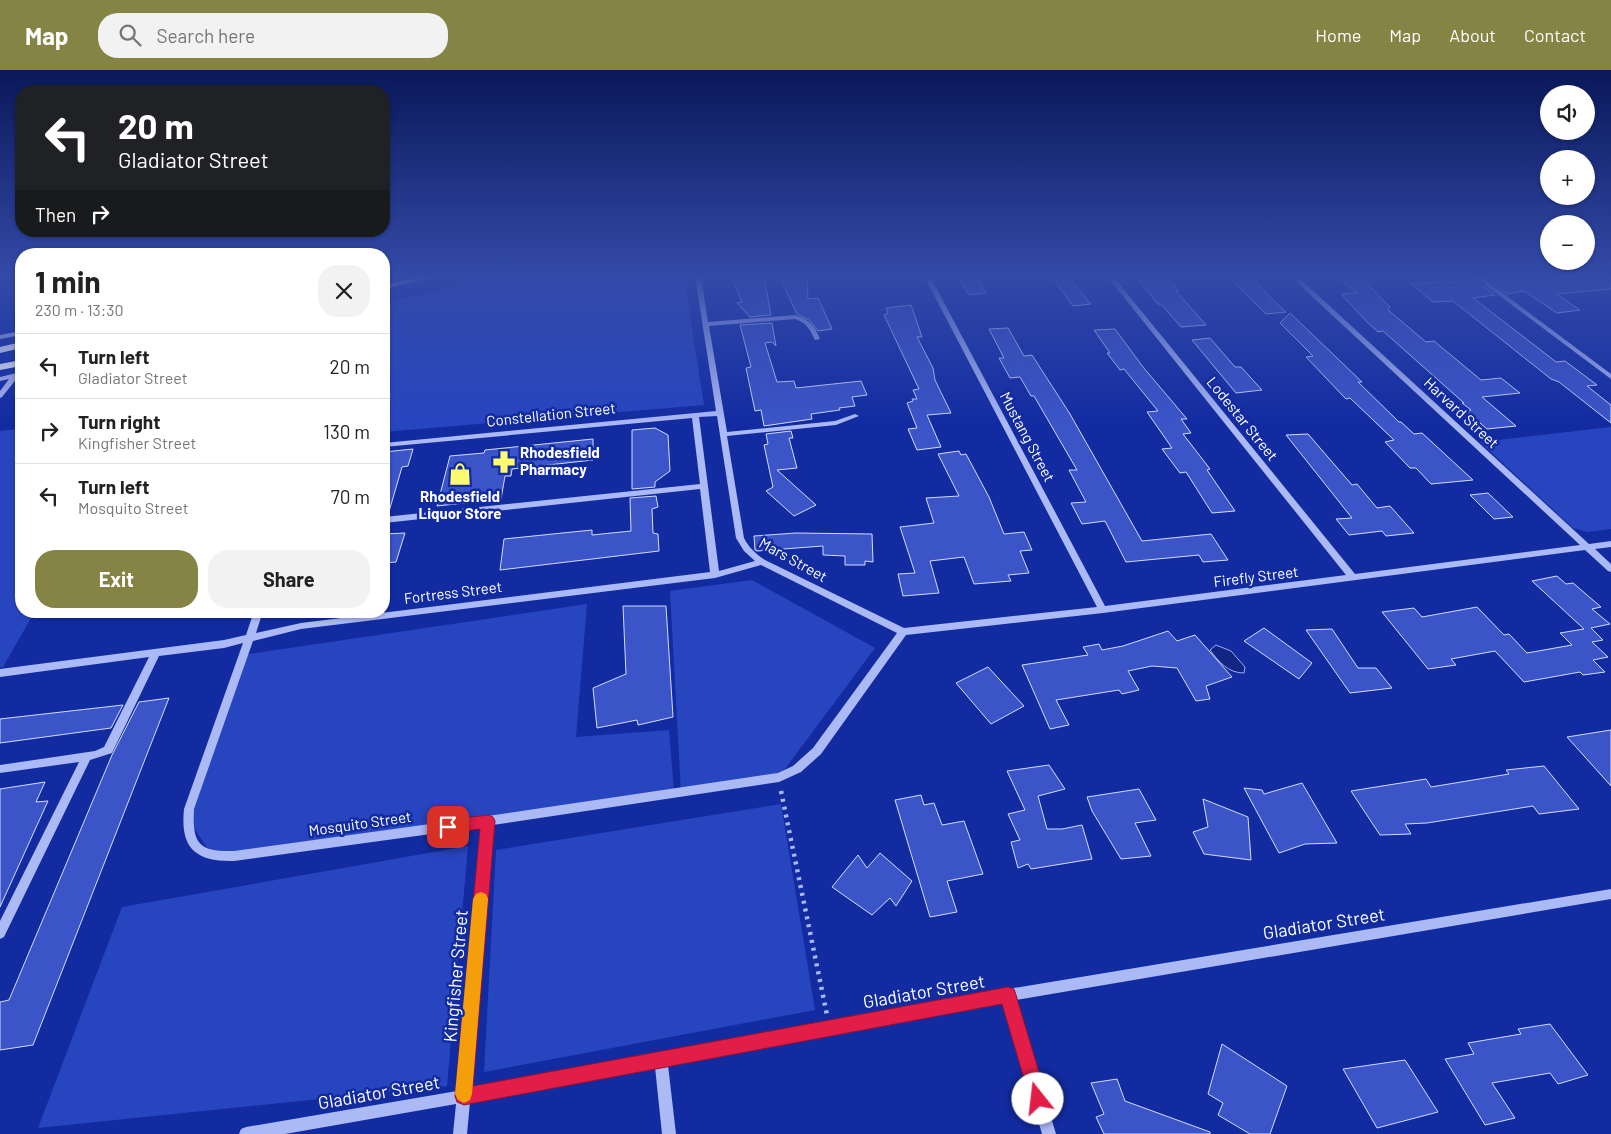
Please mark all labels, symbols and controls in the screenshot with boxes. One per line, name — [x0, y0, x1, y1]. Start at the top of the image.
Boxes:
search box — [98, 13, 448, 58]
text: Map — [25, 21, 68, 50]
icon: search — [116, 21, 144, 49]
text: Search here — [156, 24, 255, 47]
text: Home — [1315, 24, 1361, 46]
text: Map — [1389, 24, 1421, 46]
text: About — [1449, 24, 1496, 46]
text: Contact — [1524, 24, 1586, 46]
map controls — [1540, 85, 1595, 270]
button: sound — [1540, 85, 1595, 140]
text: 20 m — [118, 104, 194, 146]
icon: left — [35, 105, 100, 170]
text: Gladiator Street — [118, 146, 269, 172]
button: + — [1540, 150, 1595, 205]
icon: right — [86, 200, 114, 228]
text: Then — [35, 203, 76, 226]
button: − — [1540, 215, 1595, 270]
text: 1 min — [35, 263, 101, 299]
button: close — [318, 265, 370, 317]
text: 230 m · 13:30 — [35, 300, 124, 319]
text: Turn left — [78, 345, 149, 368]
icon: left — [35, 352, 63, 380]
text: 20 m — [330, 355, 370, 378]
text: Gladiator Street — [78, 368, 188, 387]
street label: Lodestar Street — [1204, 373, 1282, 464]
street label: Harvard Street — [1421, 373, 1503, 451]
street label: Mustang Street — [997, 389, 1059, 485]
street label: Constellation Street — [485, 398, 616, 430]
text: Turn right — [78, 410, 160, 433]
icon: right — [35, 417, 63, 445]
text: 130 m — [323, 420, 370, 443]
text: Kingfisher Street — [78, 433, 196, 452]
place label: Rhodesfield Pharmacy — [520, 443, 600, 478]
pharmacy icon: Rhodesfield Pharmacy — [491, 449, 517, 475]
shop icon: Rhodesfield Liquor Store — [447, 461, 473, 487]
text: Turn left — [78, 475, 149, 498]
icon: left — [35, 482, 63, 510]
text: 70 m — [331, 485, 370, 508]
place label: Rhodesfield Liquor Store — [419, 487, 501, 522]
text: Mosquito Street — [78, 498, 189, 517]
street label: Mars Street — [756, 533, 831, 585]
button: Exit — [35, 550, 198, 608]
button: Share — [208, 550, 370, 608]
street label: Firefly Street — [1212, 562, 1299, 590]
street label: Fortress Street — [403, 577, 503, 607]
pin — [427, 806, 469, 848]
street label: Mosquito Street — [307, 807, 412, 839]
icon: arrive — [434, 813, 462, 841]
street label: Gladiator Street — [1261, 903, 1386, 944]
street label: Kingfisher Street — [438, 909, 472, 1043]
street label: Gladiator Street — [861, 969, 986, 1013]
street label: Gladiator Street — [316, 1070, 441, 1114]
position arrow — [1011, 1072, 1063, 1124]

